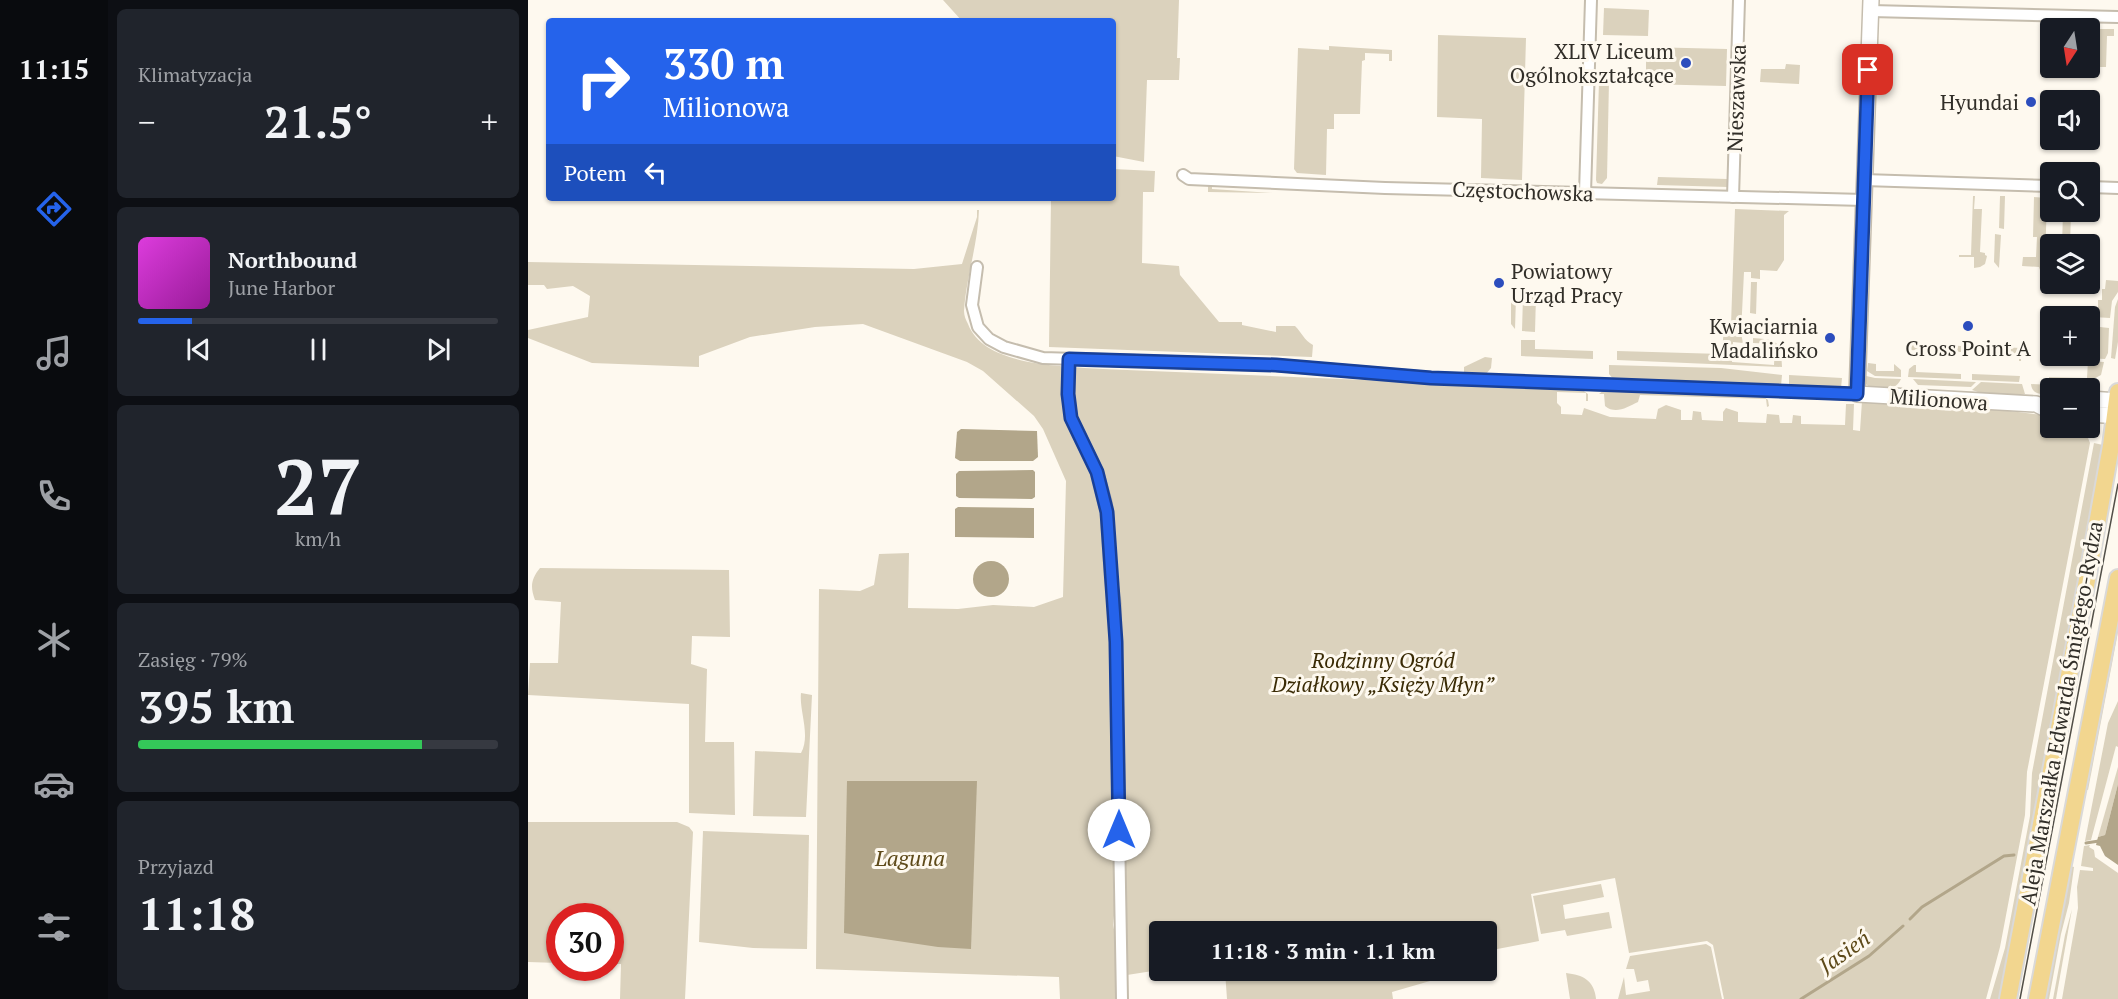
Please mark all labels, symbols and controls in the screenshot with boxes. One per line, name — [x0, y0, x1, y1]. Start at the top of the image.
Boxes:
north arrow — [2040, 18, 2100, 78]
map controls — [2040, 18, 2100, 438]
text: 330 m — [663, 35, 784, 91]
place label: XLIV Liceum Ogólnokształcące — [1510, 37, 1674, 89]
icon: right — [564, 42, 642, 120]
street label: Nieszawska — [1720, 43, 1752, 152]
pin — [1842, 44, 1893, 95]
text: 11:15 — [19, 51, 89, 87]
icon: arrive — [1851, 53, 1884, 86]
marker: XLIV Liceum Ogólnokształcące — [1679, 56, 1693, 70]
text: Klimatyzacja — [138, 61, 252, 88]
place label: Hyundai — [1940, 88, 2019, 116]
text: Milionowa — [663, 89, 790, 125]
button: sound — [2040, 90, 2100, 150]
text: 21.5° — [264, 91, 372, 151]
marker: Hyundai — [2024, 95, 2038, 109]
text: − — [138, 100, 156, 143]
text: + — [480, 100, 498, 143]
icon: left — [639, 156, 672, 189]
text: Potem — [564, 158, 627, 187]
button: search — [2040, 162, 2100, 222]
street label: Częstochowska — [1452, 175, 1595, 207]
icon: directions — [33, 188, 75, 230]
button: layers — [2040, 234, 2100, 294]
text: Northbound — [228, 245, 357, 274]
place label: Powiatowy Urząd Pracy — [1511, 257, 1623, 309]
text: June Harbor — [228, 274, 335, 301]
marker: Powiatowy Urząd Pracy — [1492, 276, 1506, 290]
button: + — [2040, 306, 2100, 366]
place label: Kwiaciarnia Madalińsko — [1709, 312, 1818, 364]
marker: Cross Point A — [1961, 319, 1975, 333]
marker: Kwiaciarnia Madalińsko — [1823, 331, 1837, 345]
icon: music — [33, 332, 75, 374]
icon: previous — [182, 333, 215, 366]
icon: pause — [302, 333, 335, 366]
icon: next — [422, 333, 455, 366]
place label: Cross Point A — [1905, 334, 2031, 362]
button: − — [2040, 378, 2100, 438]
street label: Milionowa — [1889, 382, 1990, 416]
text: 27 — [274, 434, 362, 537]
icon: phone — [33, 475, 75, 517]
street label: Aleja Marszałka Edwarda Śmigłego-Rydza — [2013, 518, 2109, 907]
text: km/h — [295, 525, 341, 552]
icon: climate — [33, 619, 75, 661]
text: Zasięg · 79% — [138, 646, 248, 673]
park label: Rodzinny Ogród Działkowy „Księży Młyn” — [1271, 646, 1496, 698]
text: 395 km — [138, 676, 294, 736]
icon: car — [33, 763, 75, 805]
position arrow — [1087, 798, 1151, 862]
water label: Laguna — [874, 843, 945, 872]
text: Przyjazd — [138, 853, 214, 880]
text: 11:18 — [138, 883, 255, 943]
speed limit sign: 30 — [546, 903, 624, 981]
icon: filters — [33, 906, 75, 948]
water label: Jasień — [1812, 923, 1875, 980]
text: 11:18 · 3 min · 1.1 km — [1211, 936, 1435, 965]

